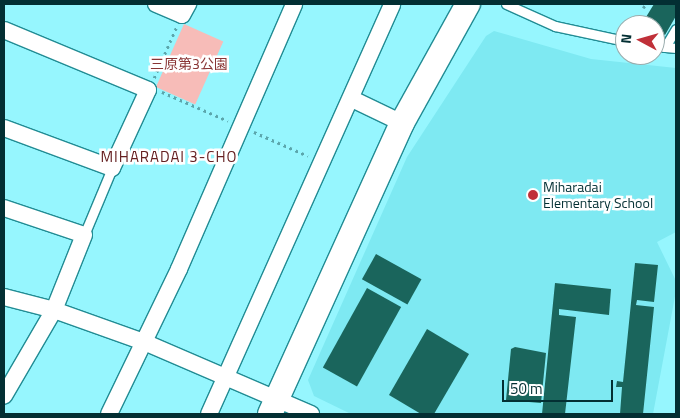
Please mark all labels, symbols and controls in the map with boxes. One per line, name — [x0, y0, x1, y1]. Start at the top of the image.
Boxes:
north arrow — [615, 15, 665, 65]
text: N — [615, 33, 637, 44]
park label: 三原第3公園 — [150, 56, 228, 72]
district label: MIHARADAI 3-CHO — [99, 148, 239, 166]
place label: Miharadai Elementary School — [543, 179, 653, 212]
marker: Miharadai Elementary School — [527, 189, 539, 201]
scale bar — [505, 370, 616, 402]
text: 50 m — [510, 377, 543, 400]

